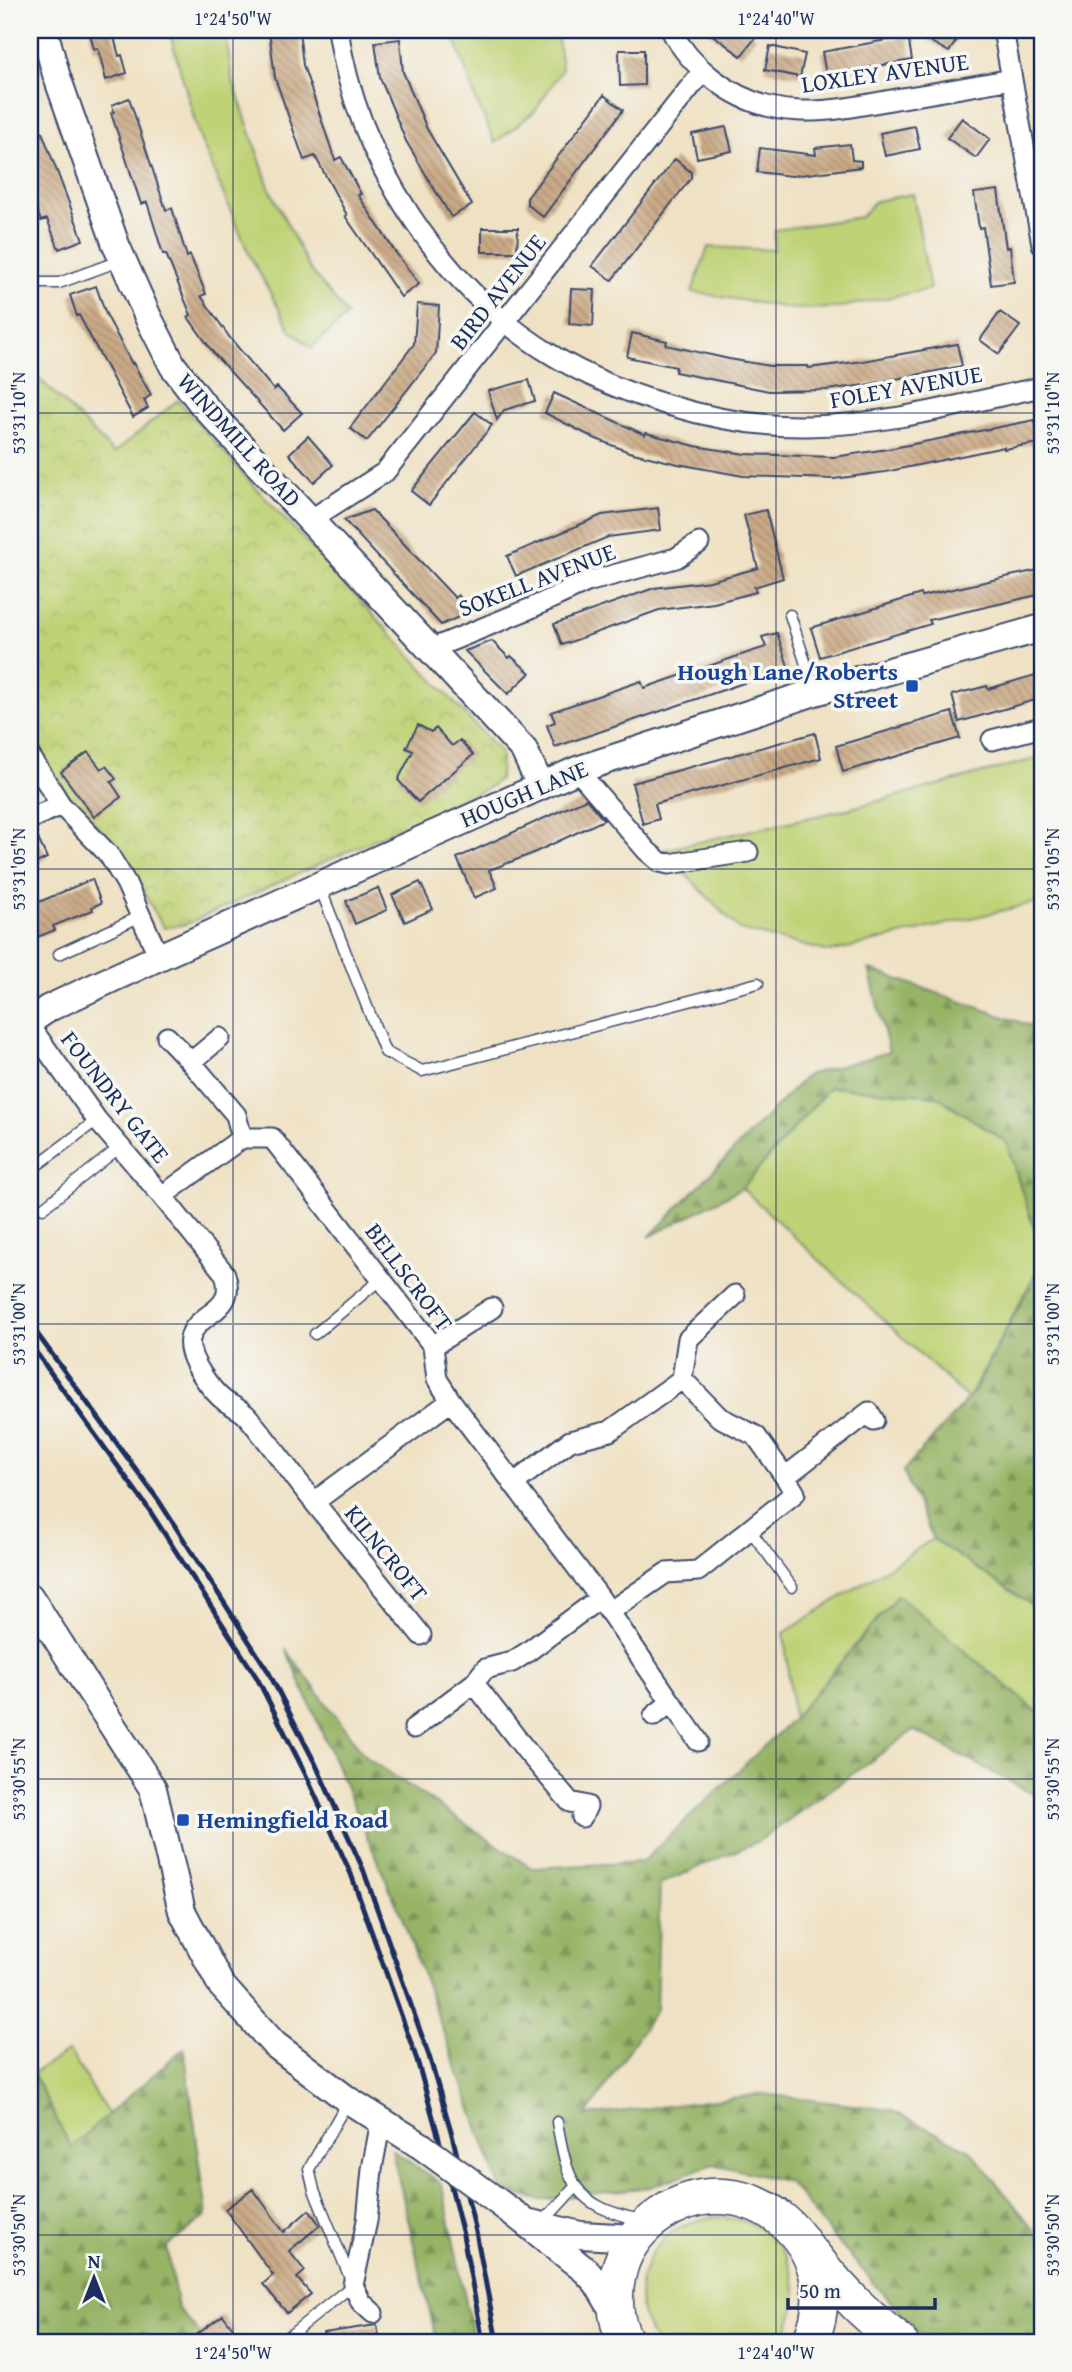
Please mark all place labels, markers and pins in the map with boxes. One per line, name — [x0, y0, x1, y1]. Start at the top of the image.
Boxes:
place label: Hough Lane/Roberts Street — [678, 654, 898, 717]
marker: Hough Lane/Roberts Street — [904, 678, 920, 694]
place label: Hemingfield Road — [197, 1802, 388, 1837]
marker: Hemingfield Road — [175, 1812, 191, 1828]

